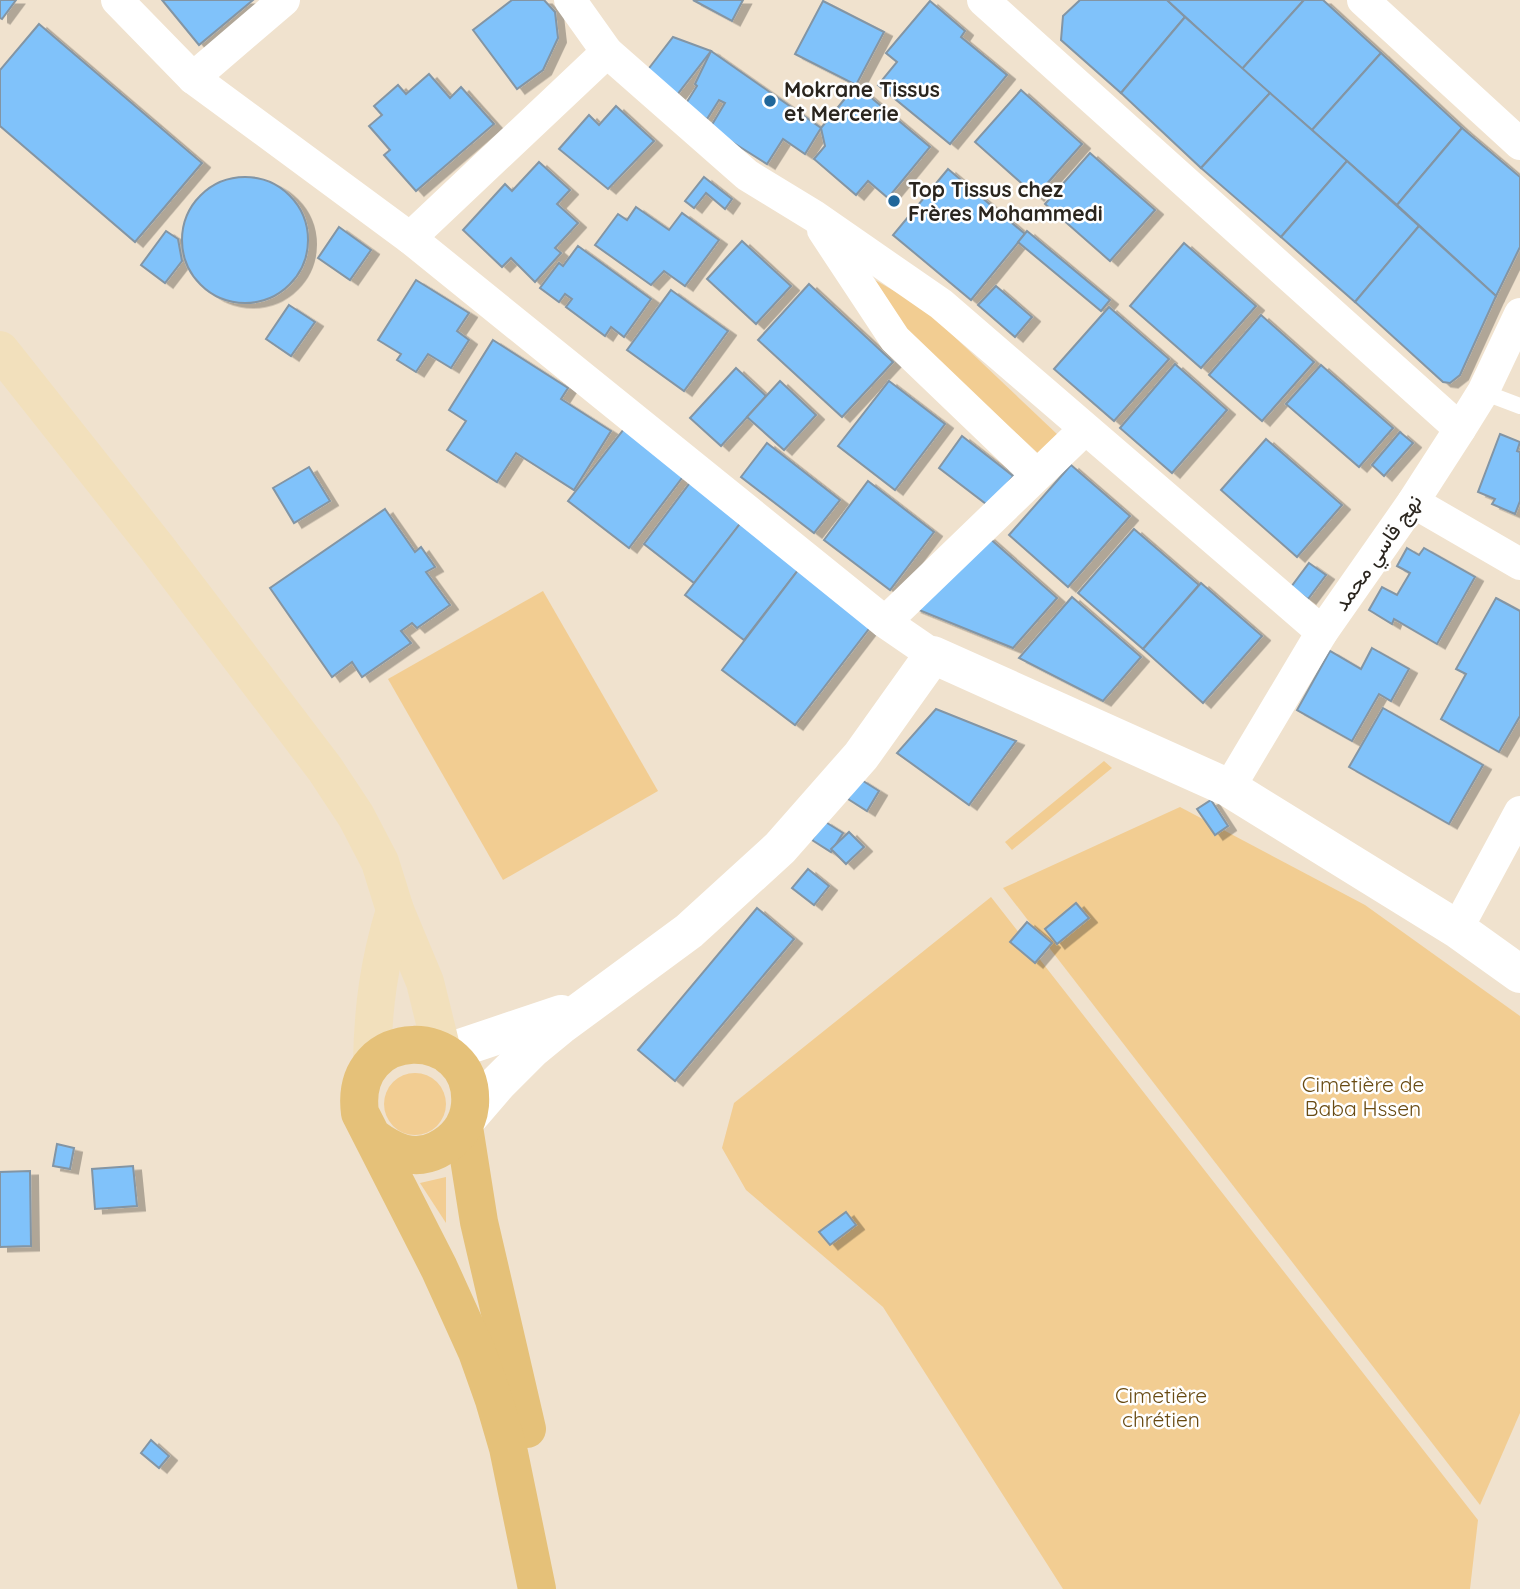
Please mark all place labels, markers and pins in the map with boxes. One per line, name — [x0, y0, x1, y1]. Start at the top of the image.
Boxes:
place label: Mokrane Tissus et Mercerie — [784, 76, 940, 126]
marker: Mokrane Tissus et Mercerie — [762, 93, 778, 109]
place label: Top Tissus chez Frères Mohammedi — [908, 176, 1103, 226]
marker: Top Tissus chez Frères Mohammedi — [886, 193, 902, 209]

